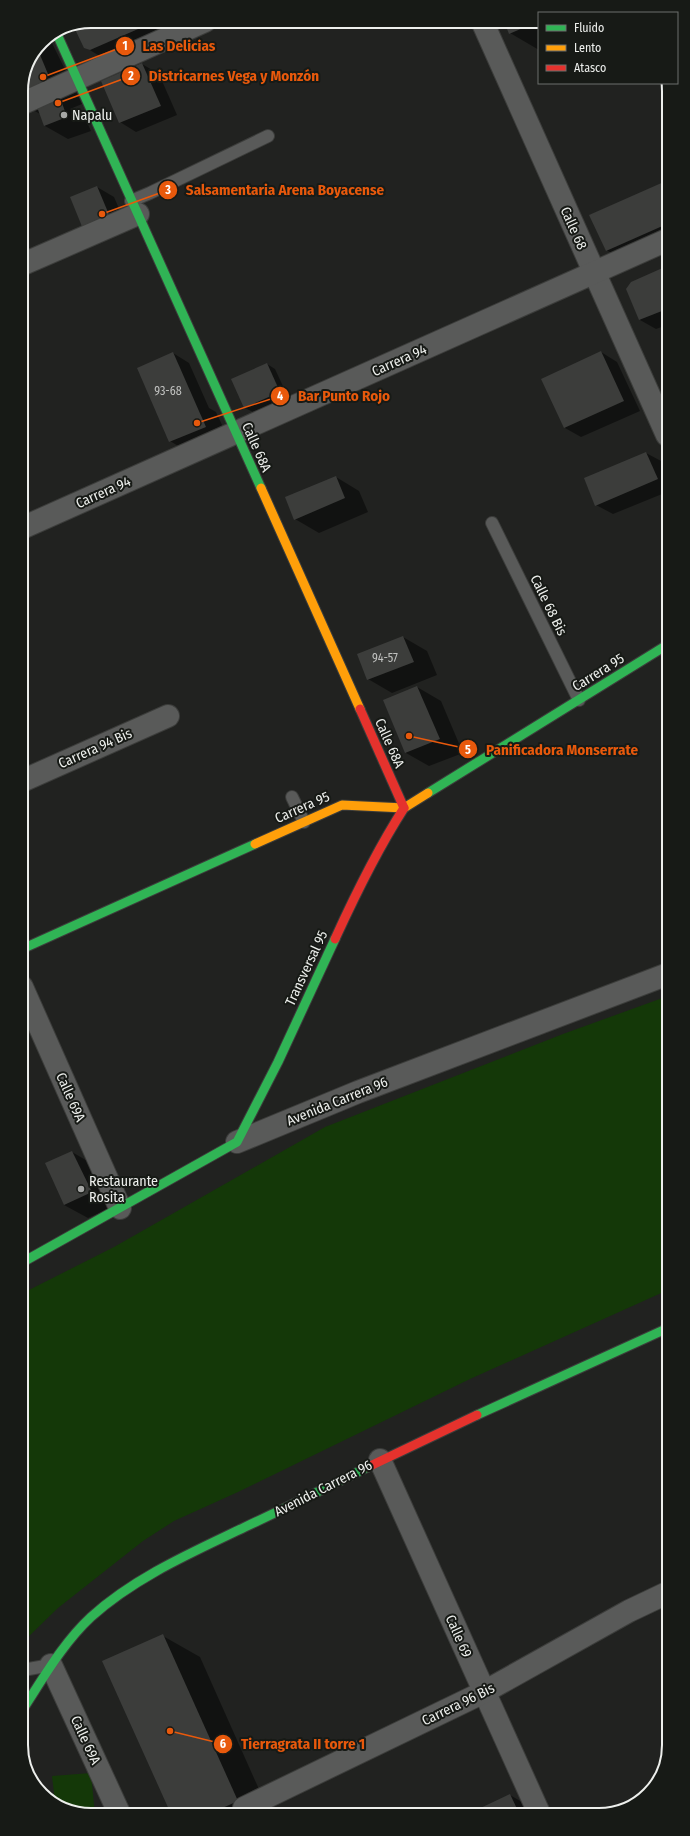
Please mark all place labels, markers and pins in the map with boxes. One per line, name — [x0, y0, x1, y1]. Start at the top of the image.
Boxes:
callout: Las Delicias — [115, 32, 224, 59]
callout: Districarnes Vega y Monzón — [121, 62, 328, 89]
place label: Napalu — [72, 107, 112, 124]
marker: Napalu — [59, 110, 69, 120]
callout: Salsamentaria Arena Boyacense — [158, 177, 393, 204]
callout: Bar Punto Rojo — [270, 382, 398, 409]
callout: Panificadora Monserrate — [458, 736, 646, 763]
place label: Restaurante Rosita — [89, 1173, 158, 1206]
marker: Restaurante Rosita — [76, 1184, 86, 1194]
callout: Tierragrata II torre 1 — [213, 1730, 374, 1757]

